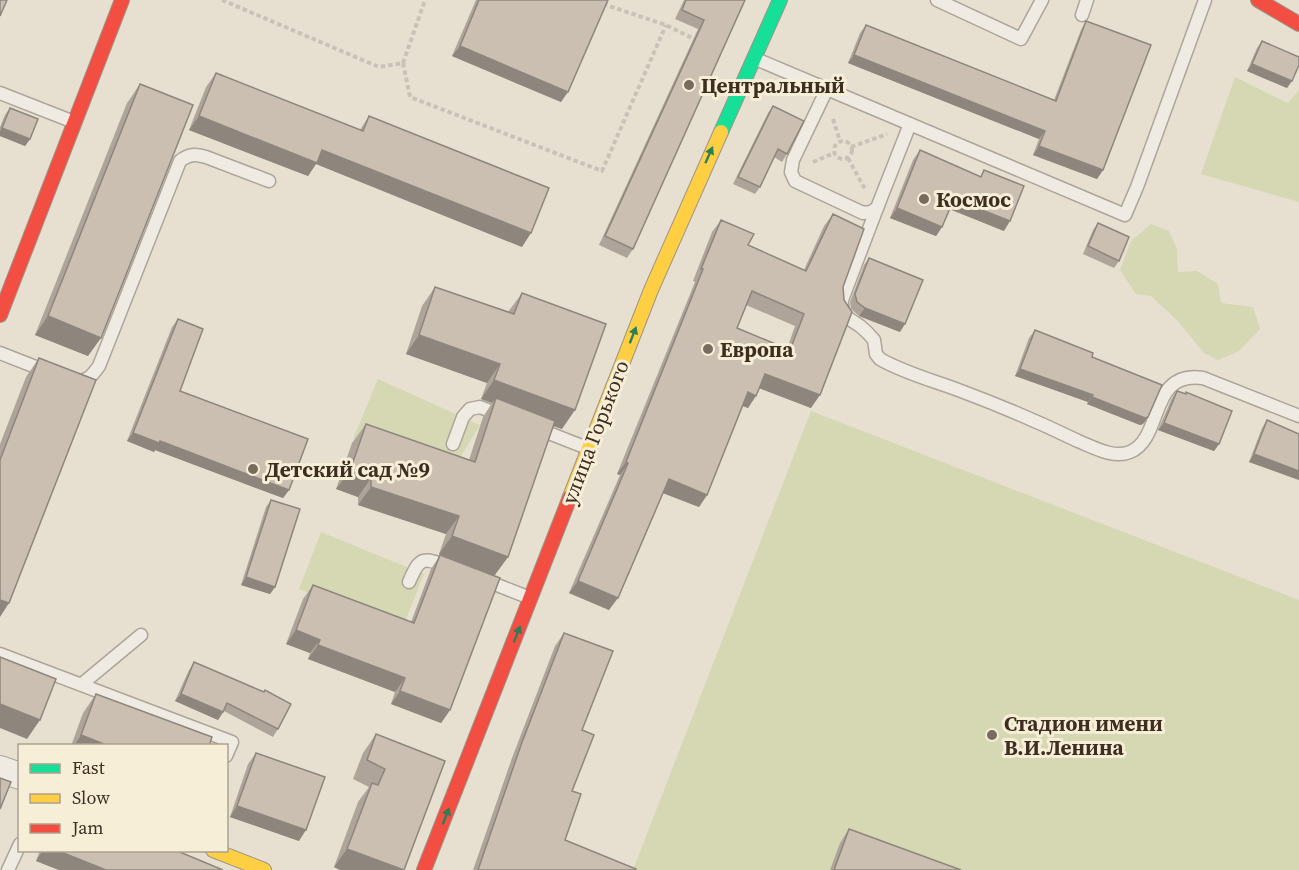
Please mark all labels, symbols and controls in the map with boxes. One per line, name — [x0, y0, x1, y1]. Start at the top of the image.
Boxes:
place label: Центральный — [701, 71, 845, 100]
marker: Центральный — [682, 78, 696, 92]
one-way arrow — [705, 147, 714, 164]
place label: Космос — [936, 185, 1011, 214]
marker: Космос — [917, 192, 931, 206]
one-way arrow — [629, 326, 638, 344]
place label: Европа — [720, 335, 794, 364]
marker: Европа — [701, 342, 715, 356]
street label: улица Горького — [554, 356, 636, 508]
place label: Детский сад №9 — [265, 455, 430, 484]
marker: Детский сад №9 — [246, 462, 260, 476]
one-way arrow — [513, 625, 522, 643]
place label: Стадион имени В.И.Ленина — [1004, 709, 1163, 762]
marker: Стадион имени В.И.Ленина — [985, 728, 999, 742]
legend — [18, 744, 228, 852]
text: Fast — [72, 755, 105, 780]
text: Slow — [72, 785, 110, 810]
one-way arrow — [441, 806, 451, 824]
text: Jam — [71, 815, 104, 840]

